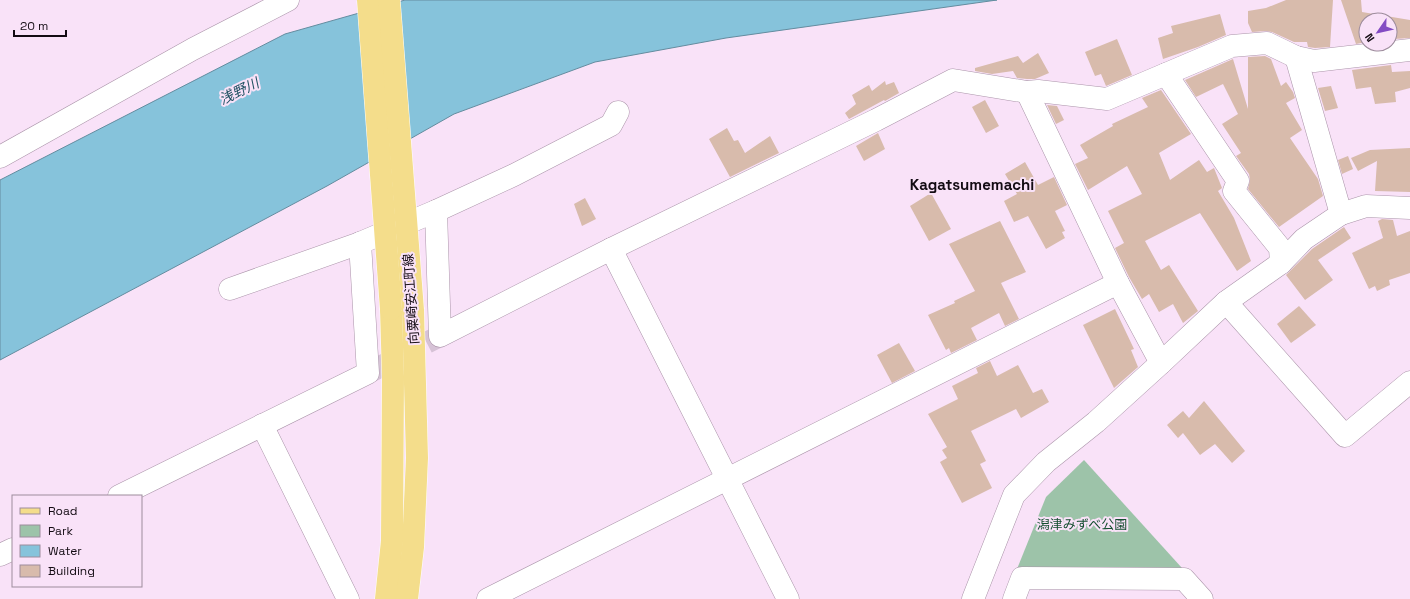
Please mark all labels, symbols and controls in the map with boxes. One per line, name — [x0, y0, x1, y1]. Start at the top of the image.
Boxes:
scale bar — [14, 12, 66, 38]
north arrow — [1358, 12, 1398, 52]
text: 20 m — [20, 18, 48, 34]
text: N — [1362, 31, 1378, 45]
water label: 浅野川 — [216, 73, 264, 108]
district label: Kagatsumemachi — [910, 175, 1034, 194]
street label: 向粟崎安江町線 — [399, 253, 423, 345]
legend — [12, 495, 142, 587]
text: Road — [48, 503, 77, 519]
park label: 潟津みずべ公園 — [1037, 516, 1127, 533]
text: Park — [48, 523, 73, 539]
text: Water — [48, 543, 82, 559]
text: Building — [48, 563, 95, 579]

